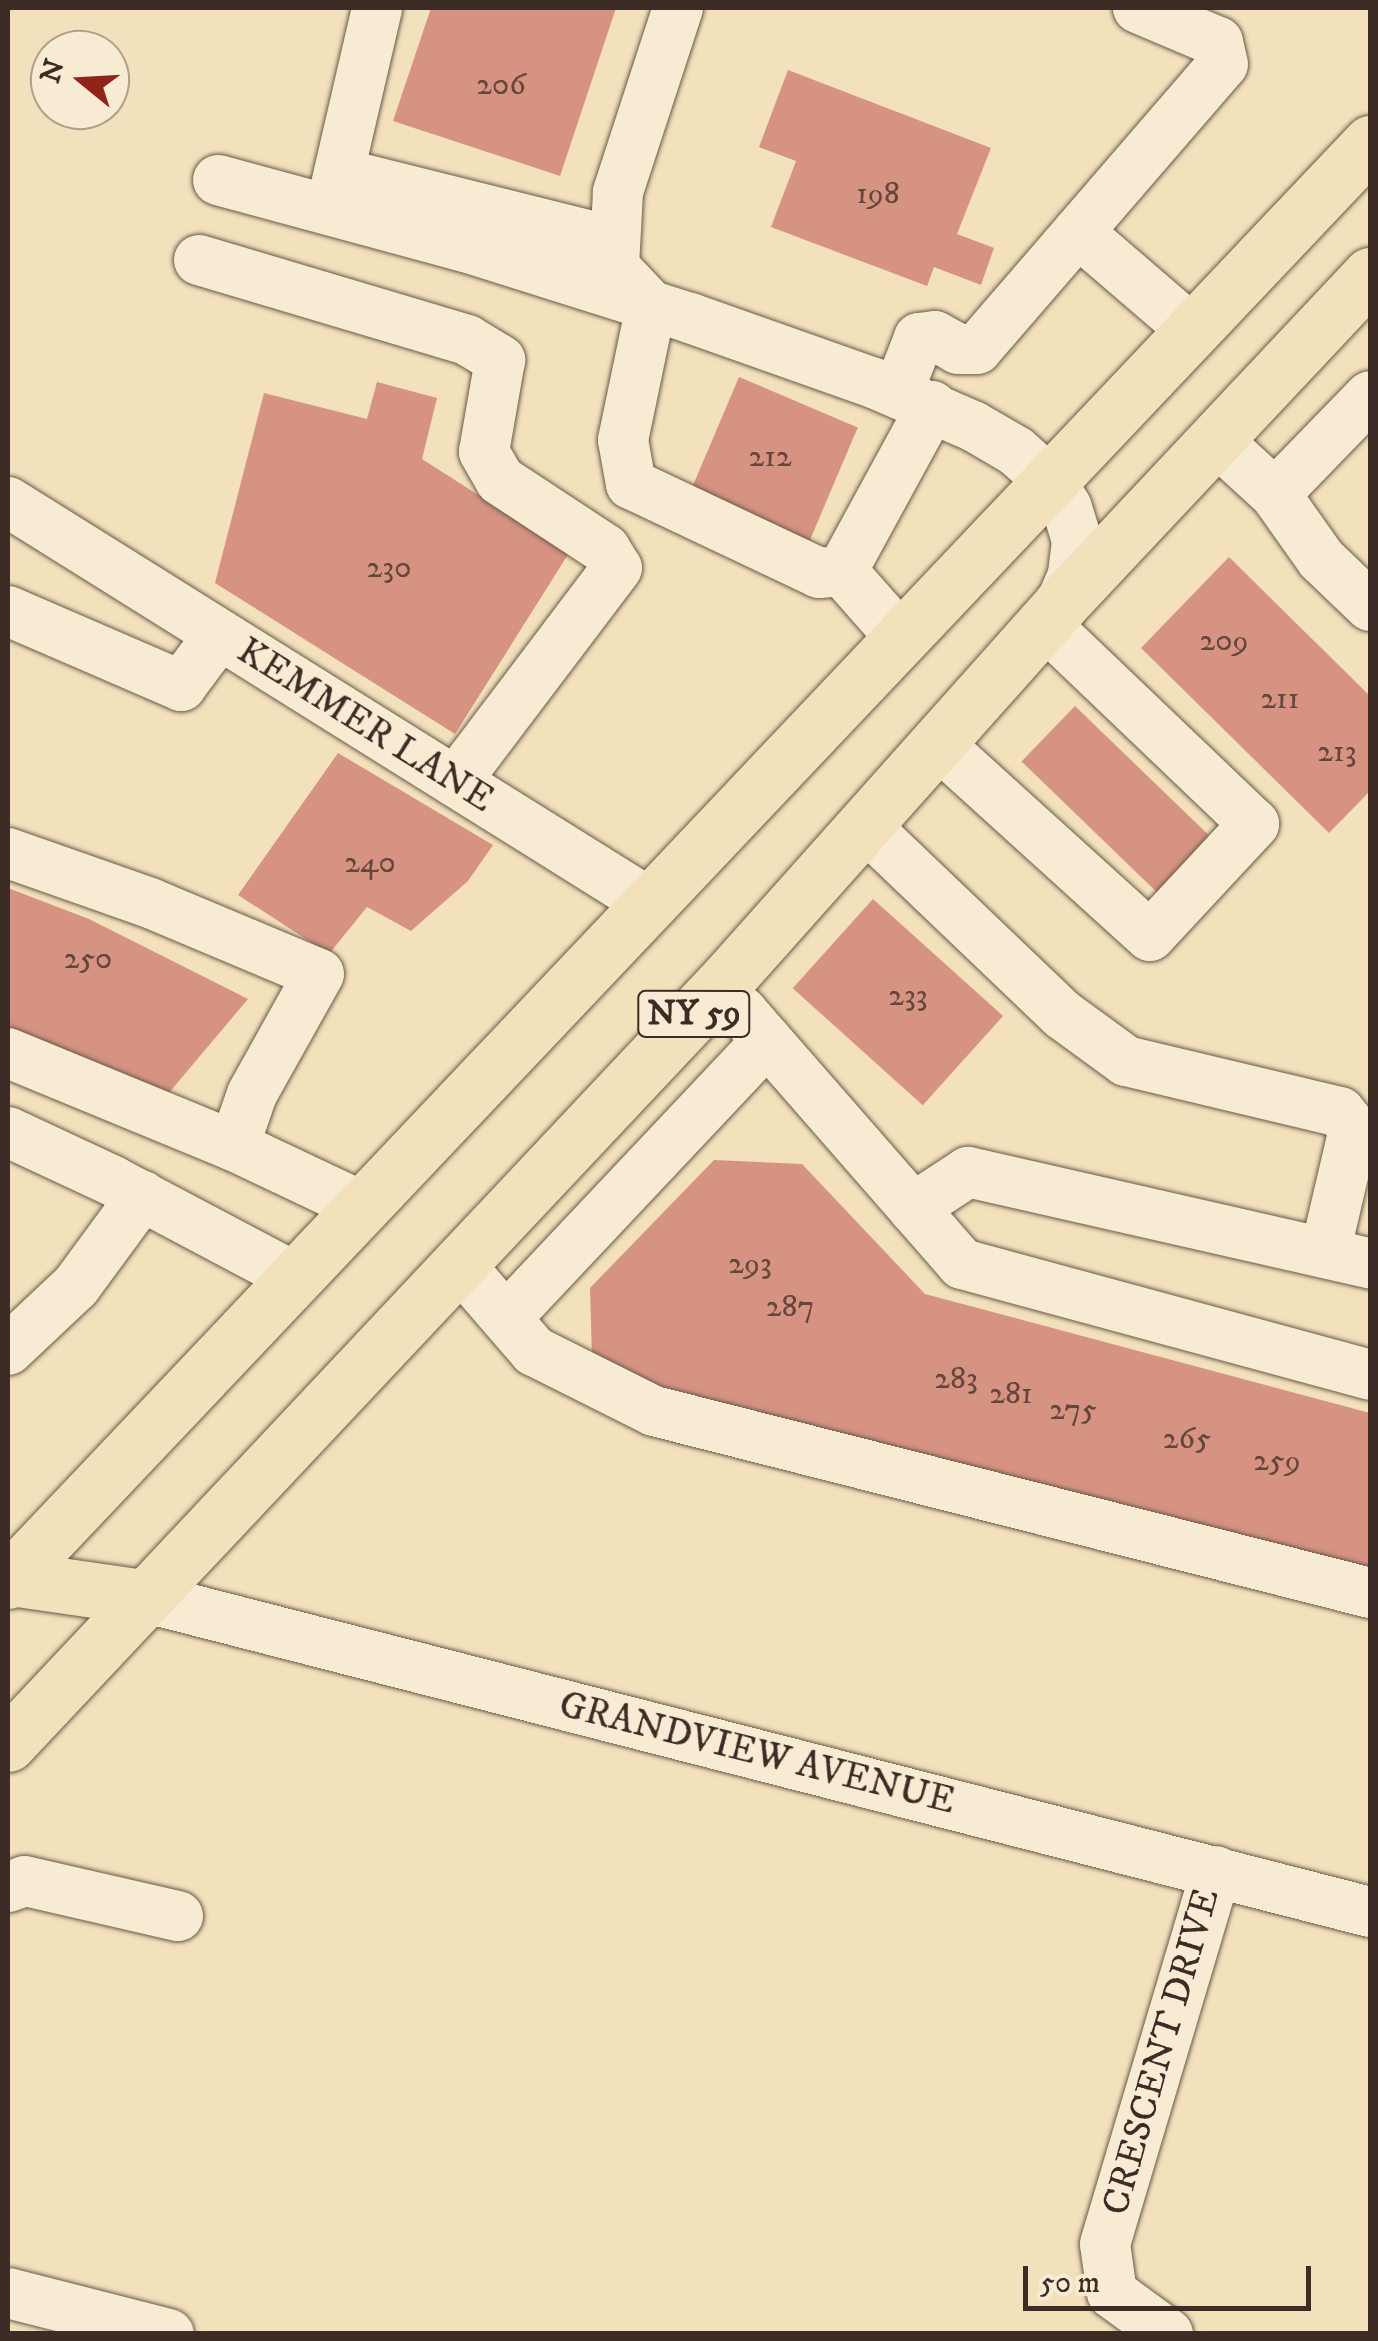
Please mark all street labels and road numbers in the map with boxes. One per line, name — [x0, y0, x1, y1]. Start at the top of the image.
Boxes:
street label: KEMMER LANE — [228, 629, 502, 823]
road number: NY 59 — [636, 984, 752, 1044]
street label: GRANDVIEW AVENUE — [554, 1683, 960, 1825]
street label: CRESCENT DRIVE — [1094, 1884, 1230, 2220]

